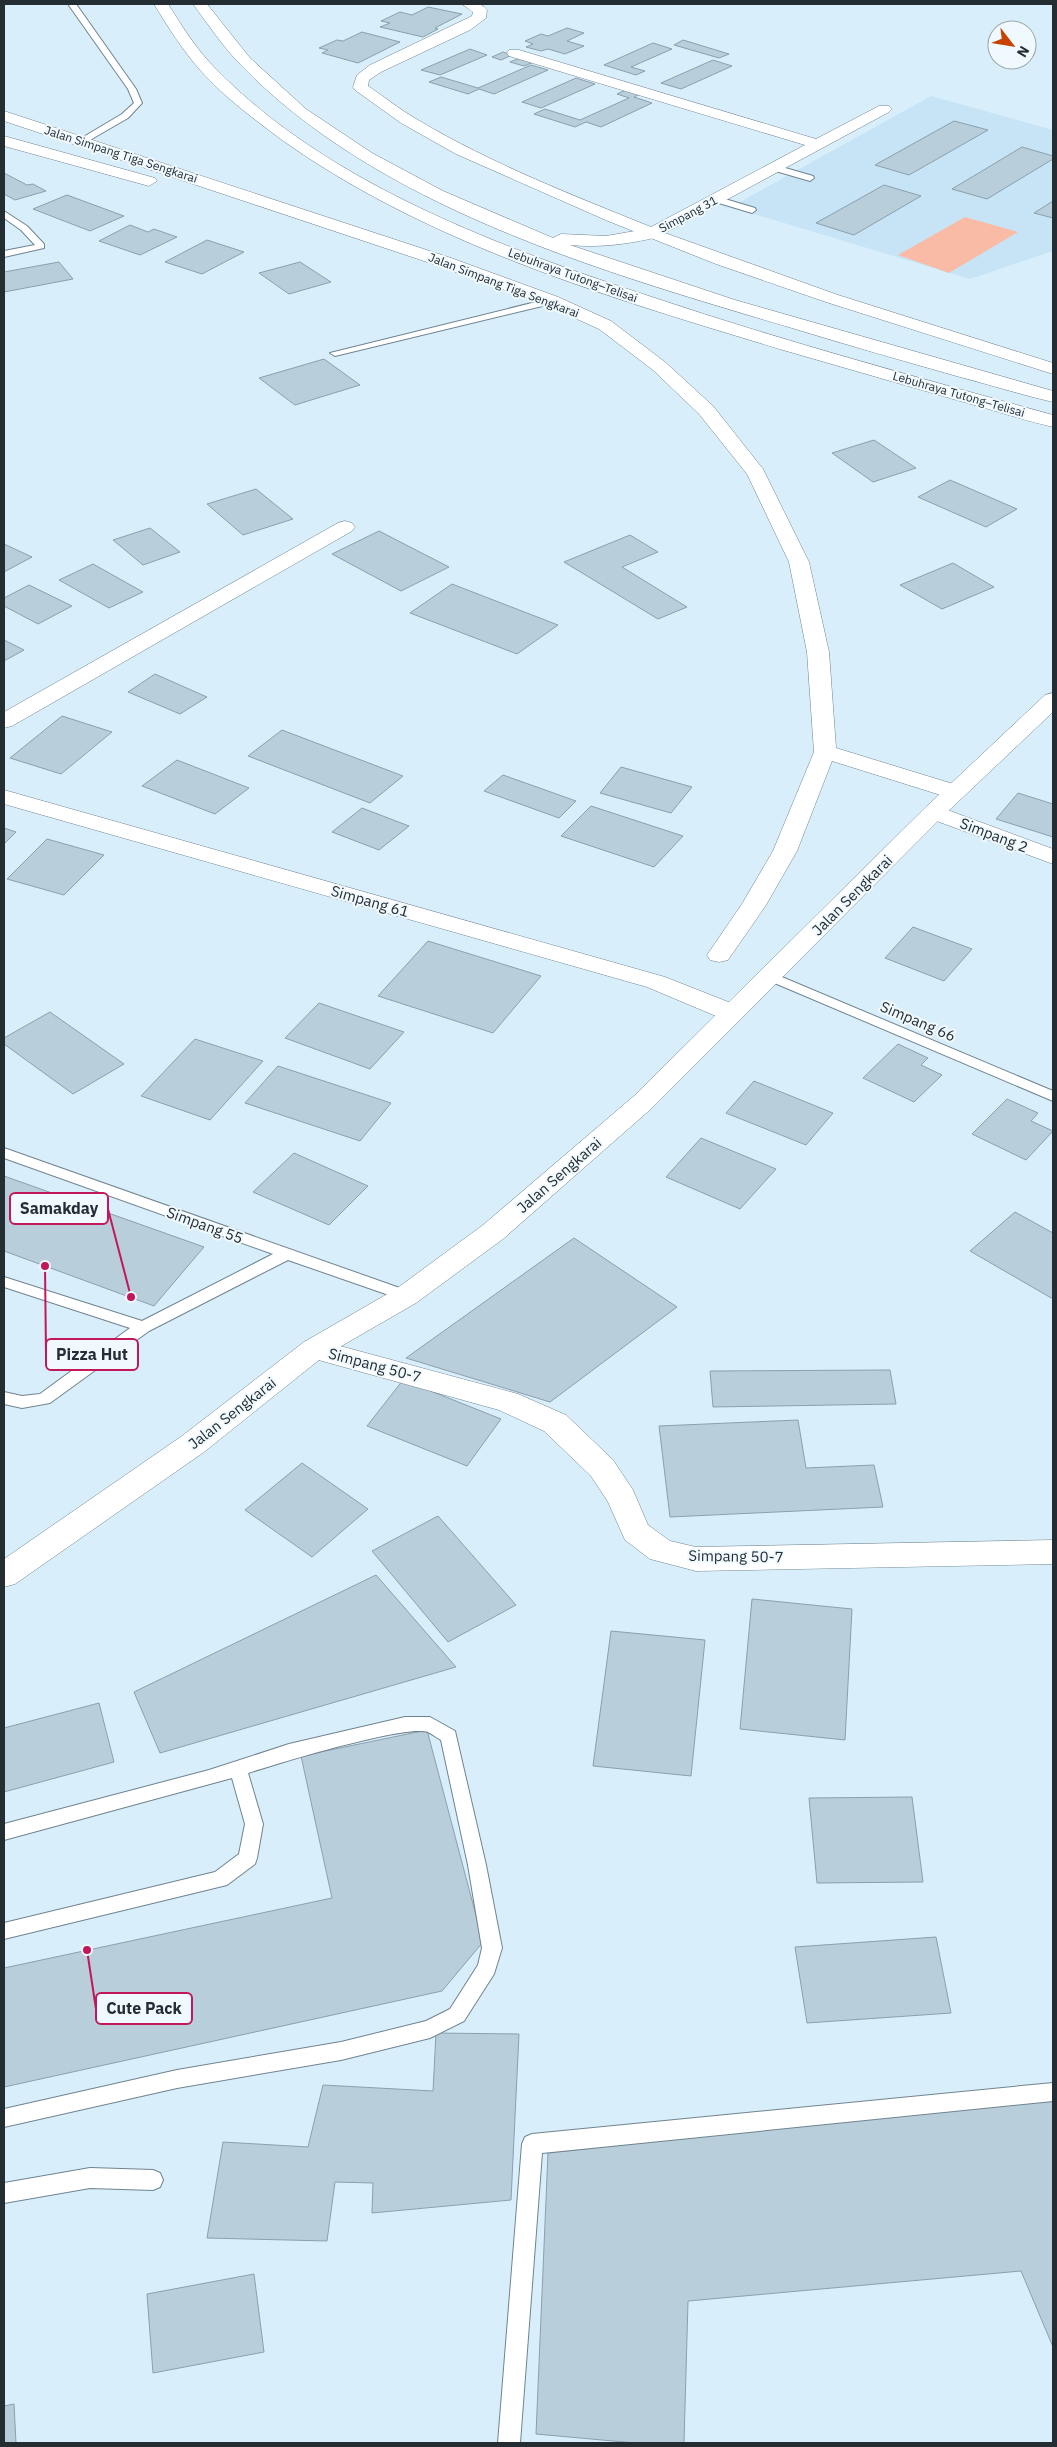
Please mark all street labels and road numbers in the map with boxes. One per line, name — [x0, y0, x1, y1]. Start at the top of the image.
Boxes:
street label: Jalan Simpang Tiga Sengkarai — [43, 122, 199, 186]
street label: Simpang 31 — [656, 192, 720, 236]
street label: Lebuhraya Tutong–Telisai — [506, 245, 640, 305]
street label: Jalan Simpang Tiga Sengkarai — [427, 249, 581, 321]
street label: Lebuhraya Tutong–Telisai — [891, 368, 1027, 420]
street label: Simpang 2 — [957, 813, 1031, 857]
street label: Jalan Sengkarai — [808, 851, 896, 939]
street label: Simpang 61 — [329, 881, 411, 921]
street label: Simpang 66 — [877, 997, 959, 1045]
street label: Jalan Sengkarai — [513, 1133, 605, 1217]
street label: Simpang 55 — [164, 1202, 246, 1248]
street label: Simpang 50-7 — [327, 1343, 423, 1387]
street label: Jalan Sengkarai — [184, 1373, 280, 1453]
street label: Simpang 50-7 — [688, 1546, 784, 1566]

